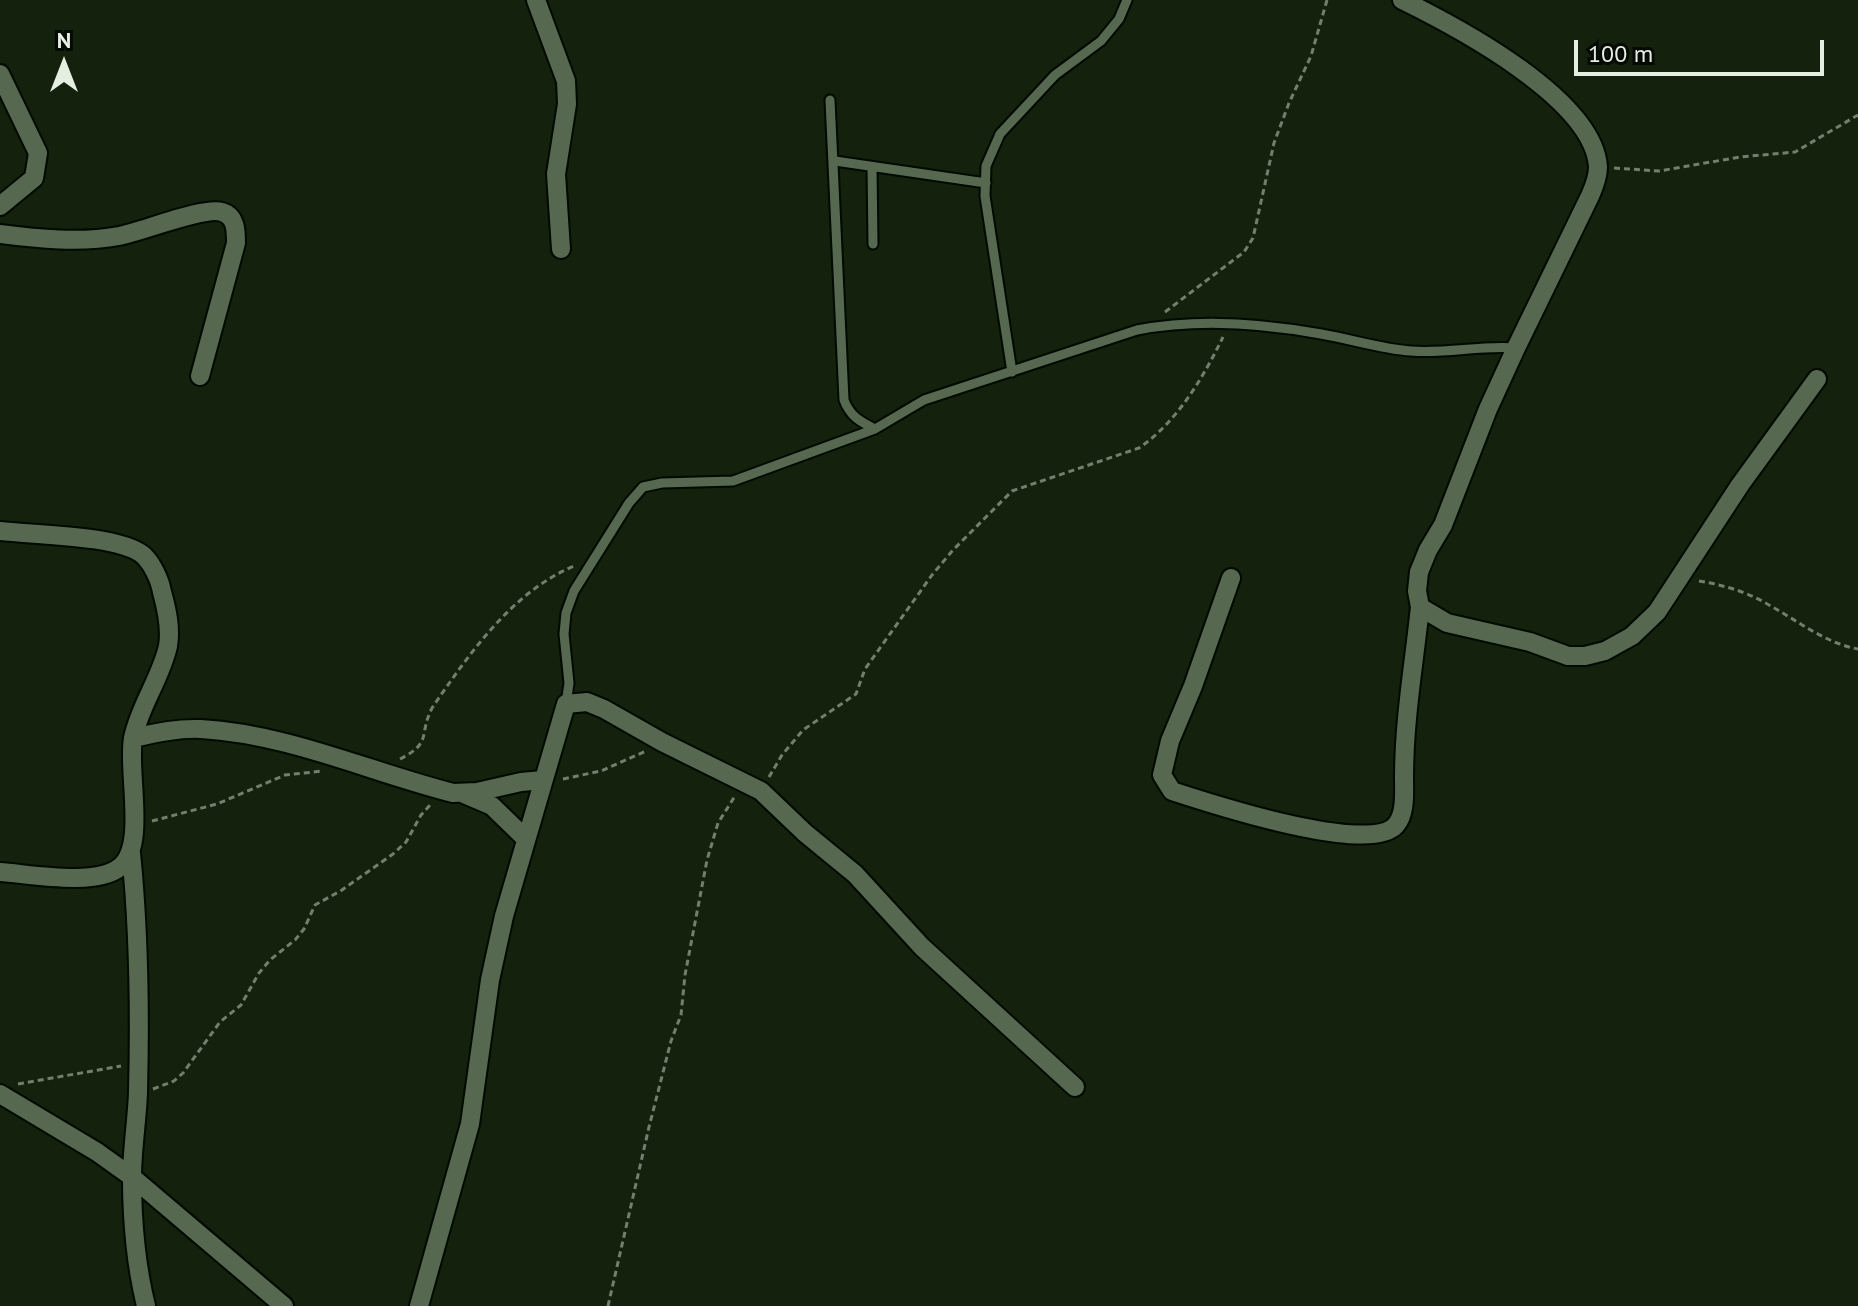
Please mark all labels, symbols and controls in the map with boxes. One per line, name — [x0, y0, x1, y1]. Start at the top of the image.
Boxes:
north arrow — [24, 24, 104, 104]
scale bar — [1578, 24, 1828, 74]
text: N — [57, 26, 71, 54]
text: 100 m — [1588, 38, 1653, 69]

